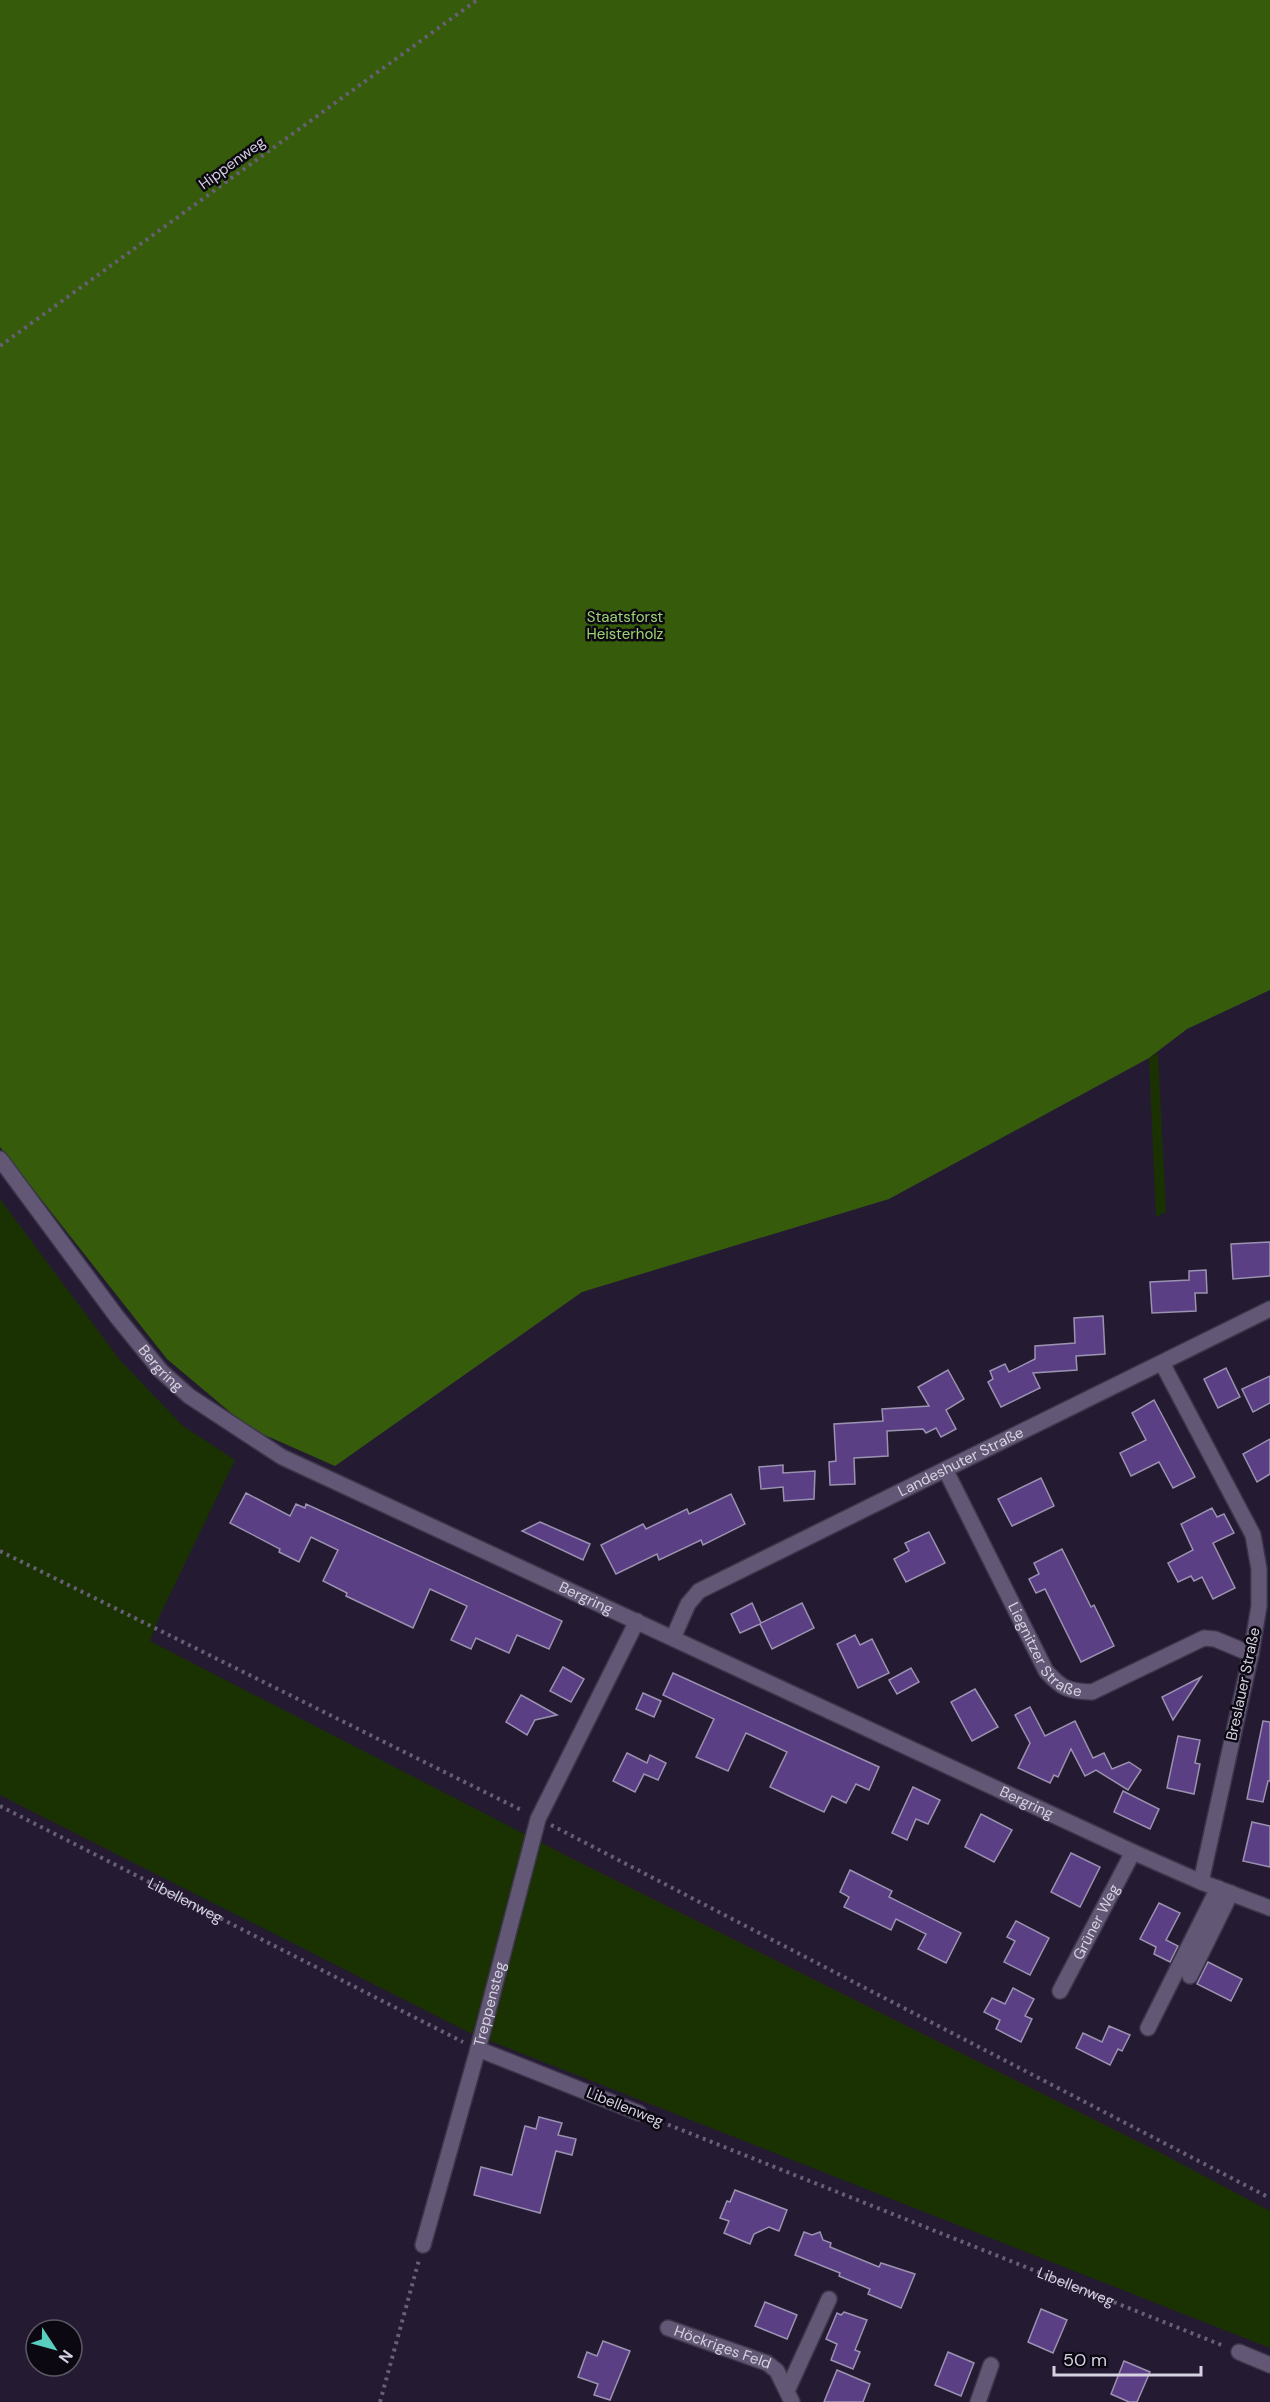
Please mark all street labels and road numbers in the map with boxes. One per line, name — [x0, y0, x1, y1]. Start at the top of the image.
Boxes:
street label: Hippenweg — [195, 132, 269, 194]
street label: Bergring — [134, 1341, 187, 1396]
street label: Landeshuter Straße — [894, 1422, 1027, 1501]
street label: Bergring — [556, 1577, 616, 1619]
street label: Liegnitzer Straße — [1003, 1599, 1083, 1701]
street label: Breslauer Straße — [1221, 1626, 1265, 1742]
street label: Bergring — [996, 1781, 1057, 1824]
street label: Libellenweg — [145, 1873, 226, 1928]
street label: Grüner Weg — [1068, 1881, 1124, 1963]
street label: Treppensteg — [469, 1959, 510, 2049]
street label: Libellenweg — [584, 2083, 666, 2131]
street label: Libellenweg — [1034, 2263, 1117, 2311]
street label: Höckriges Feld — [671, 2321, 774, 2374]

